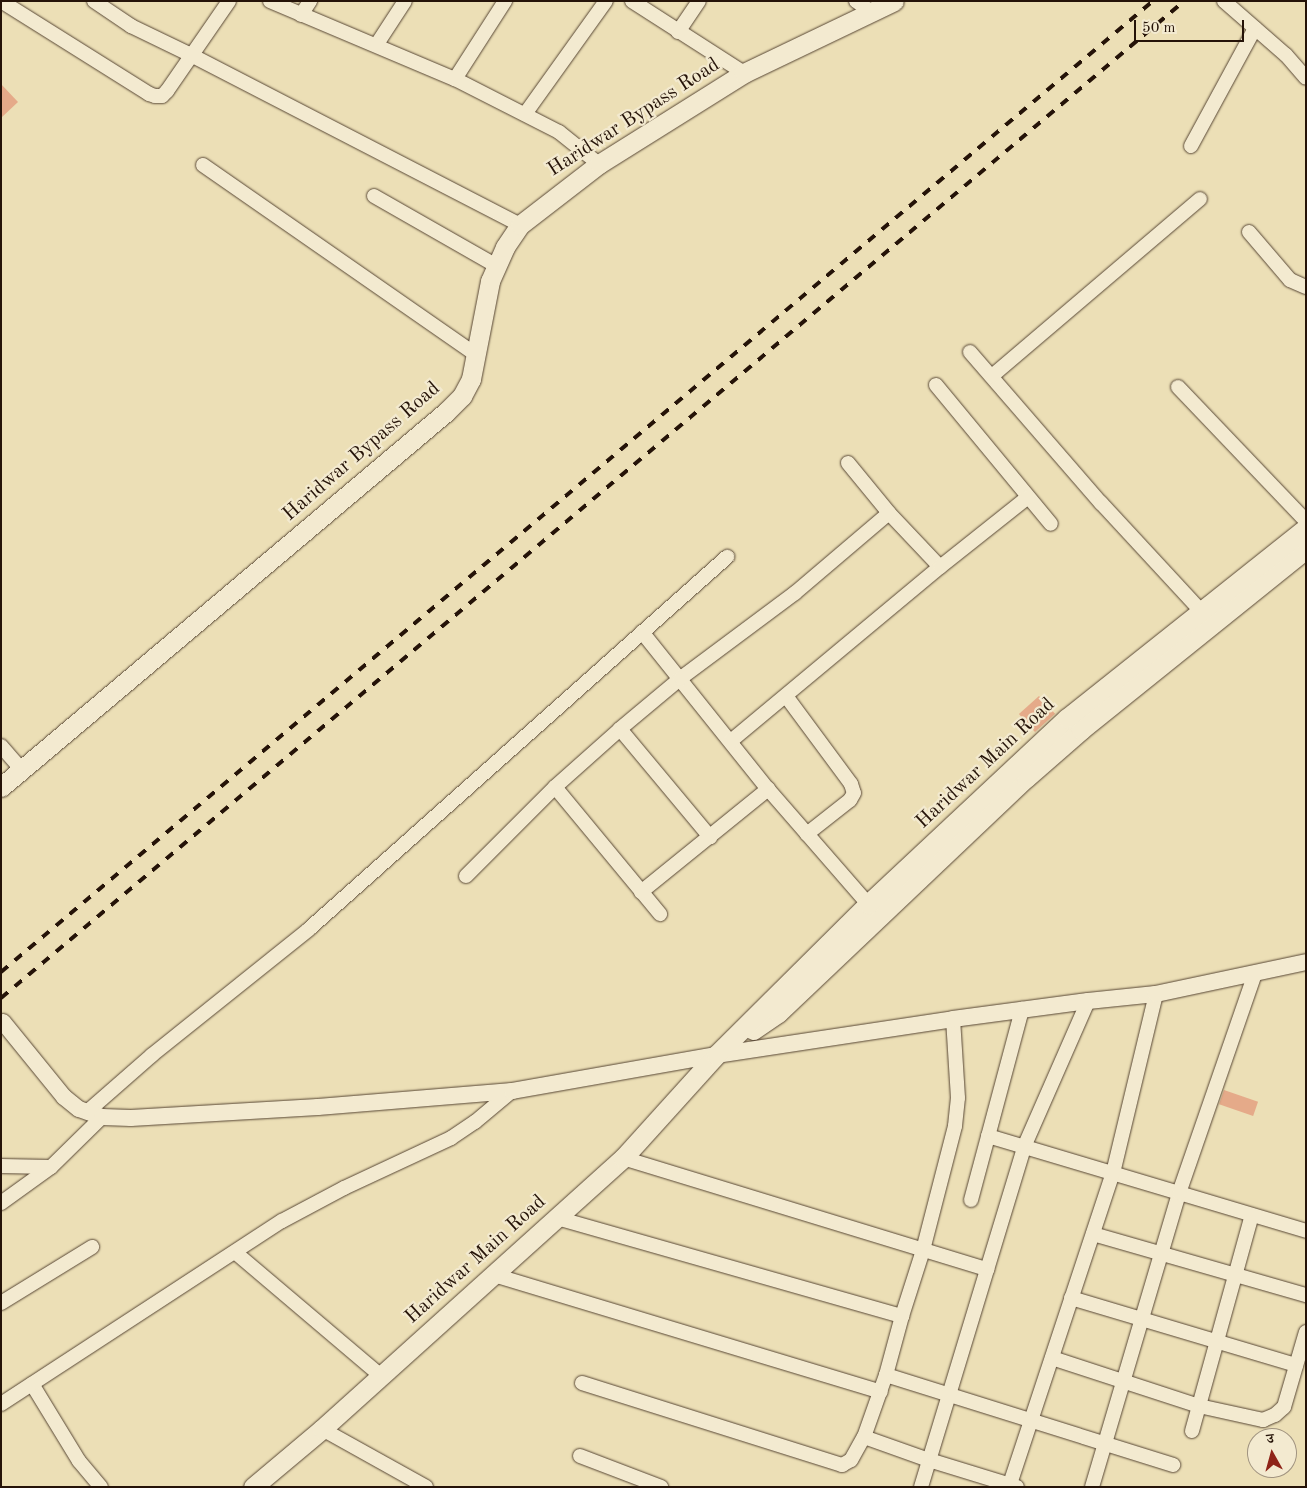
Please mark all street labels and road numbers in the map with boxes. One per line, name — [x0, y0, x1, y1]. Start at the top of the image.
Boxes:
street label: Haridwar Bypass Road — [543, 53, 725, 183]
street label: Haridwar Bypass Road — [279, 377, 445, 527]
street label: Haridwar Main Road — [912, 693, 1060, 835]
street label: Haridwar Main Road — [401, 1190, 551, 1330]

